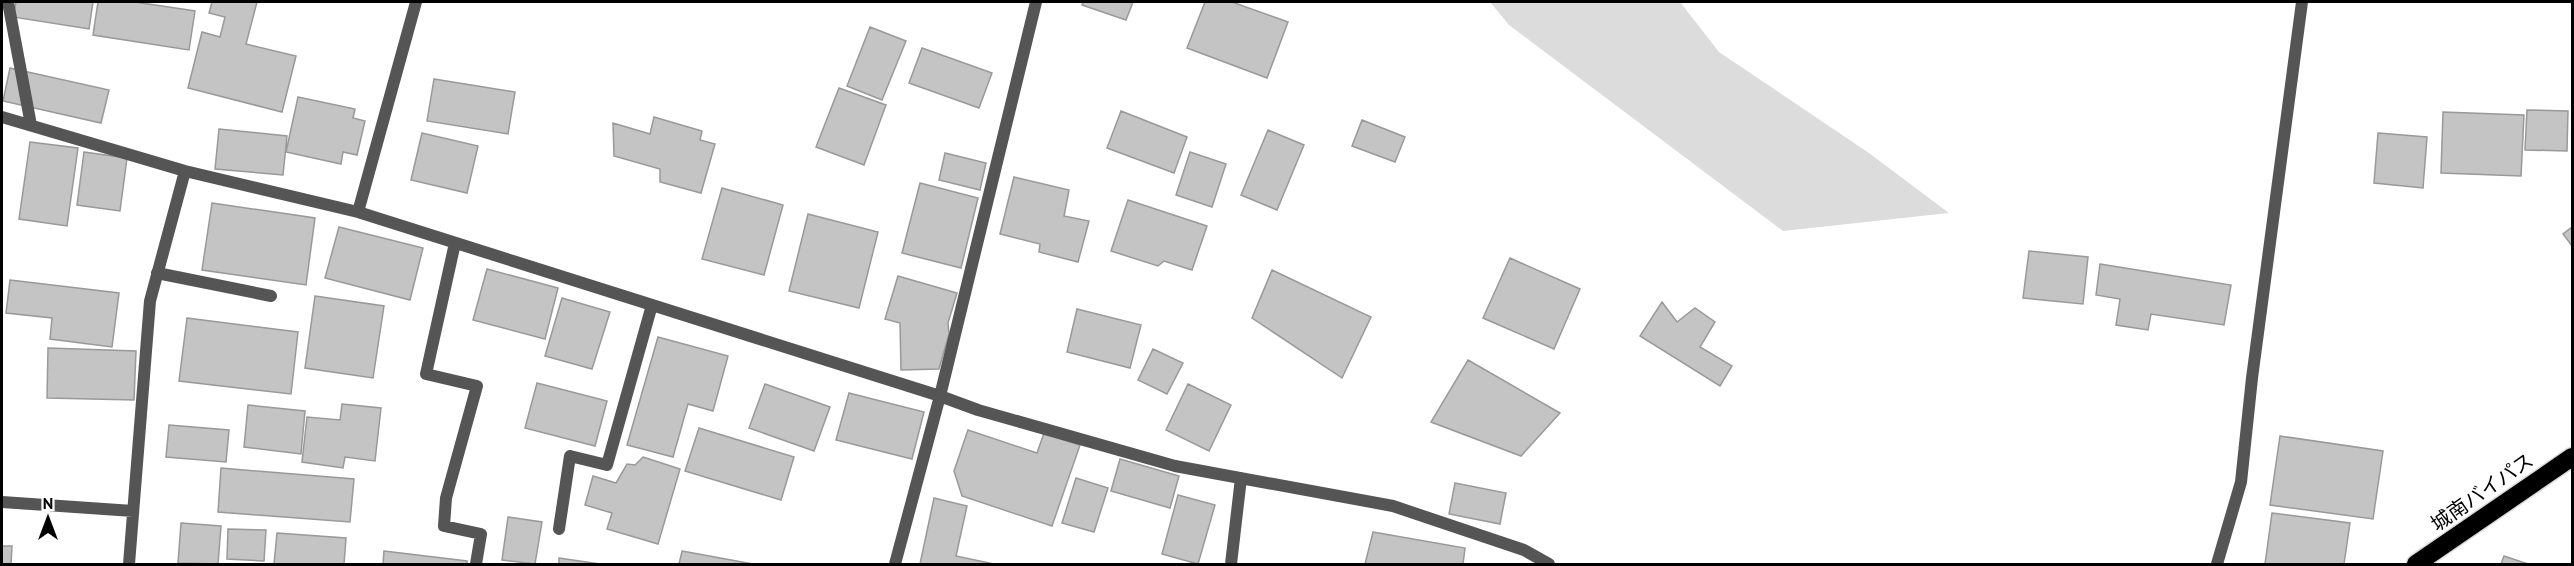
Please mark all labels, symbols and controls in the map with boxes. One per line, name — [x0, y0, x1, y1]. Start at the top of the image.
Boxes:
street label: 城南バイパス — [2426, 447, 2538, 537]
north arrow — [18, 488, 78, 548]
text: N — [43, 493, 53, 513]

